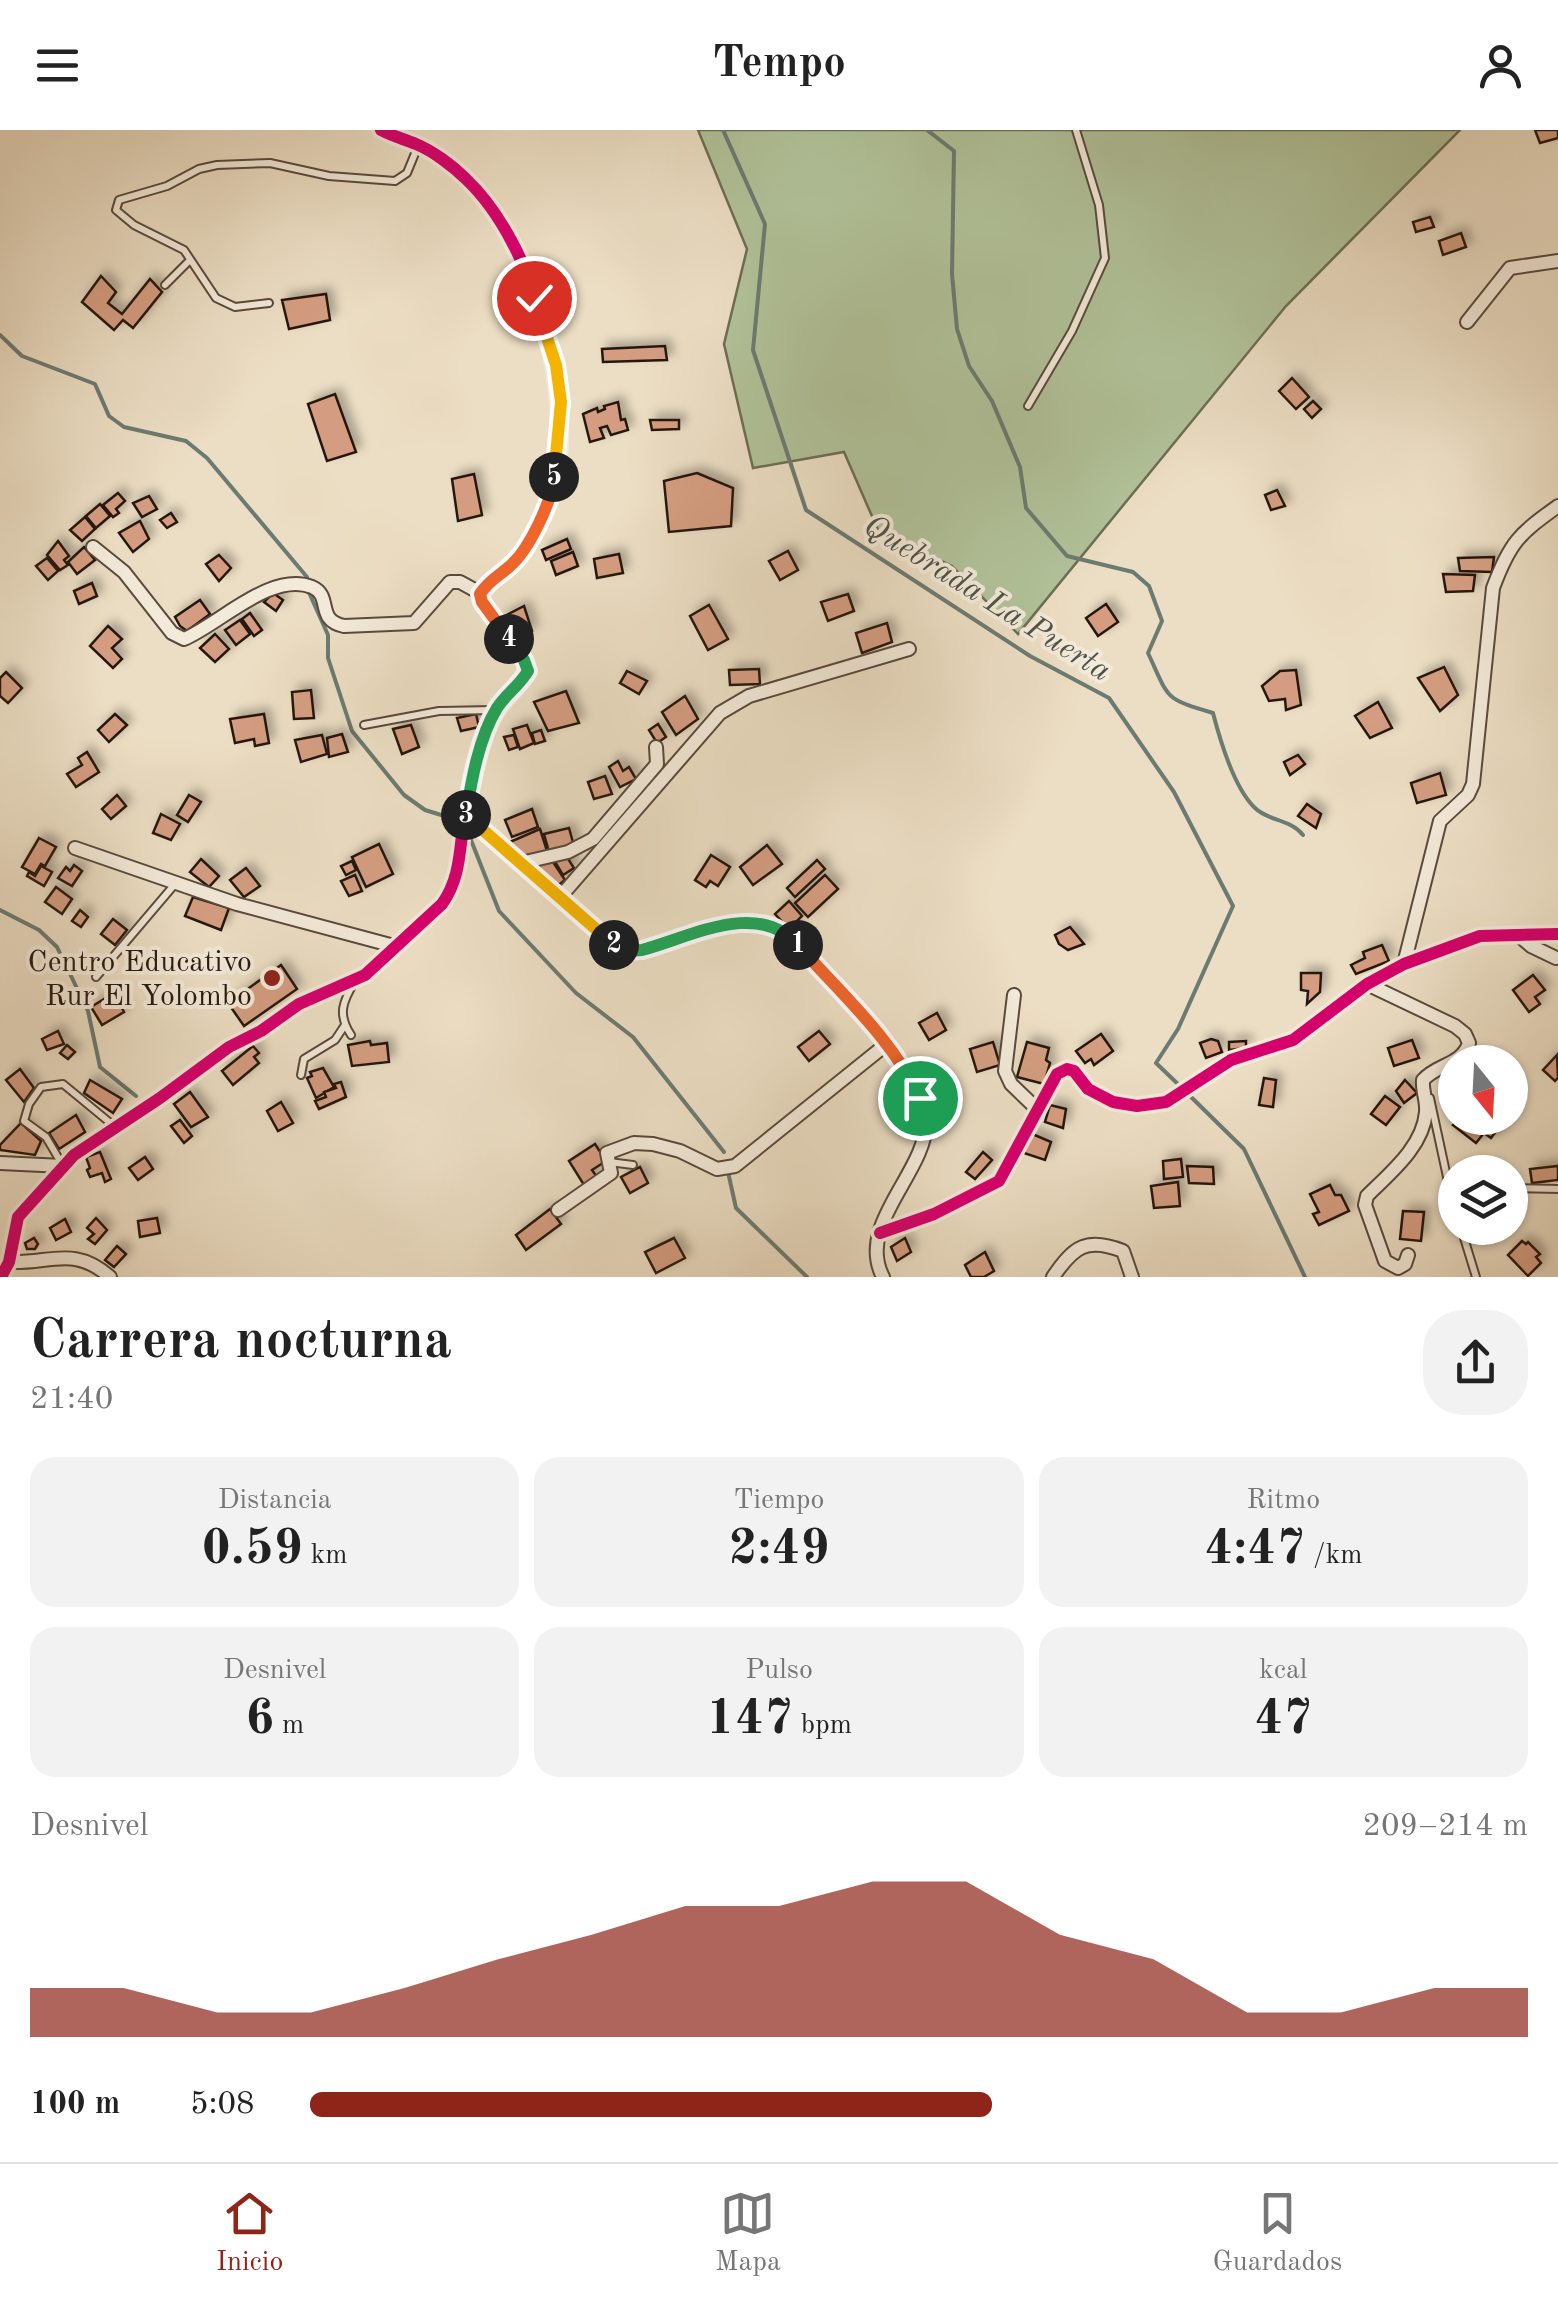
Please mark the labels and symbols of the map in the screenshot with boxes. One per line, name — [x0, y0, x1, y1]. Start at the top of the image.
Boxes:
pin — [492, 256, 577, 341]
pin: 5 — [529, 452, 579, 502]
water label: Quebrada La Puerta — [857, 510, 1116, 689]
pin: 4 — [484, 614, 534, 664]
pin: 3 — [441, 790, 491, 840]
pin: 2 — [589, 920, 639, 970]
pin: 1 — [773, 920, 823, 970]
place label: Centro Educativo Rur El Yolombo — [28, 948, 252, 1012]
marker: Centro Educativo Rur El Yolombo — [261, 967, 283, 989]
north arrow — [1438, 1045, 1528, 1135]
pin — [878, 1056, 963, 1141]

